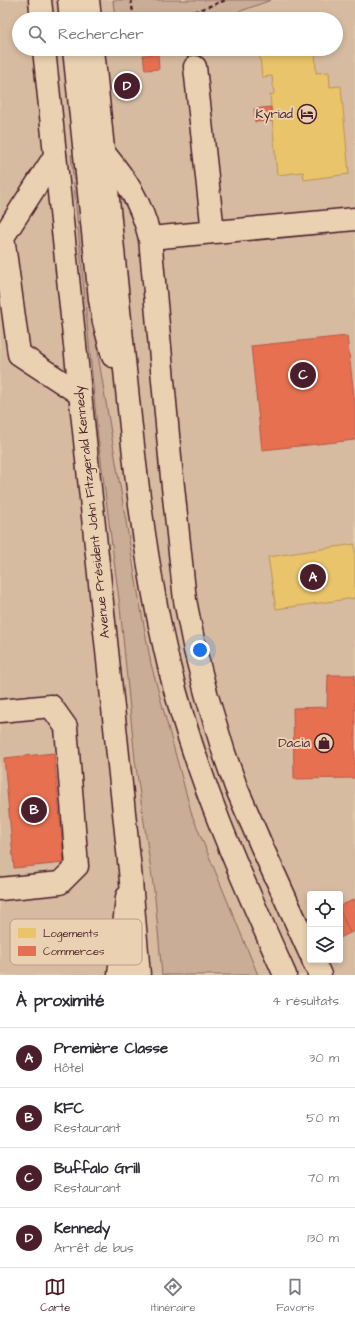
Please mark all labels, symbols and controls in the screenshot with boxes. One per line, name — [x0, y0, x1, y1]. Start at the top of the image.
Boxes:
search box — [12, 12, 343, 56]
icon: search — [26, 23, 48, 45]
text: Rechercher — [58, 24, 143, 45]
pin: D — [114, 71, 140, 101]
hotel icon: Kyriad — [296, 103, 318, 125]
place label: Kyriad — [256, 105, 293, 124]
pin: C — [290, 360, 316, 390]
street label: Avenue Président John Fitzgerald Kennedy — [70, 385, 115, 639]
pin: A — [300, 562, 326, 592]
your location — [190, 640, 210, 660]
shop icon: Dacia — [313, 732, 335, 754]
place label: Dacia — [278, 734, 310, 752]
pin: B — [21, 795, 47, 825]
map controls — [307, 891, 343, 963]
button: locate — [307, 891, 343, 927]
legend — [10, 919, 142, 965]
text: Logements — [43, 926, 99, 942]
button: layers — [307, 927, 343, 963]
text: Commerces — [43, 944, 105, 959]
text: À proximité — [16, 989, 105, 1013]
text: 4 résultats — [272, 992, 339, 1010]
text: Première Classe — [54, 1038, 168, 1059]
text: A — [25, 1049, 33, 1067]
text: 30 m — [309, 1049, 339, 1067]
text: Hôtel — [54, 1059, 84, 1077]
text: KFC — [54, 1098, 84, 1119]
text: B — [24, 1109, 34, 1127]
text: 50 m — [306, 1109, 339, 1127]
text: Restaurant — [54, 1119, 121, 1137]
text: Buffalo Grill — [54, 1158, 140, 1179]
text: C — [24, 1169, 34, 1187]
text: 70 m — [307, 1169, 339, 1187]
text: Restaurant — [54, 1179, 121, 1197]
text: Kennedy — [54, 1218, 110, 1239]
text: D — [25, 1229, 33, 1247]
text: 130 m — [307, 1229, 339, 1247]
text: Arrêt de bus — [54, 1239, 134, 1257]
tab: Carte — [40, 1276, 70, 1315]
tab: Itinéraire — [151, 1276, 196, 1315]
tab: Favoris — [276, 1276, 315, 1315]

